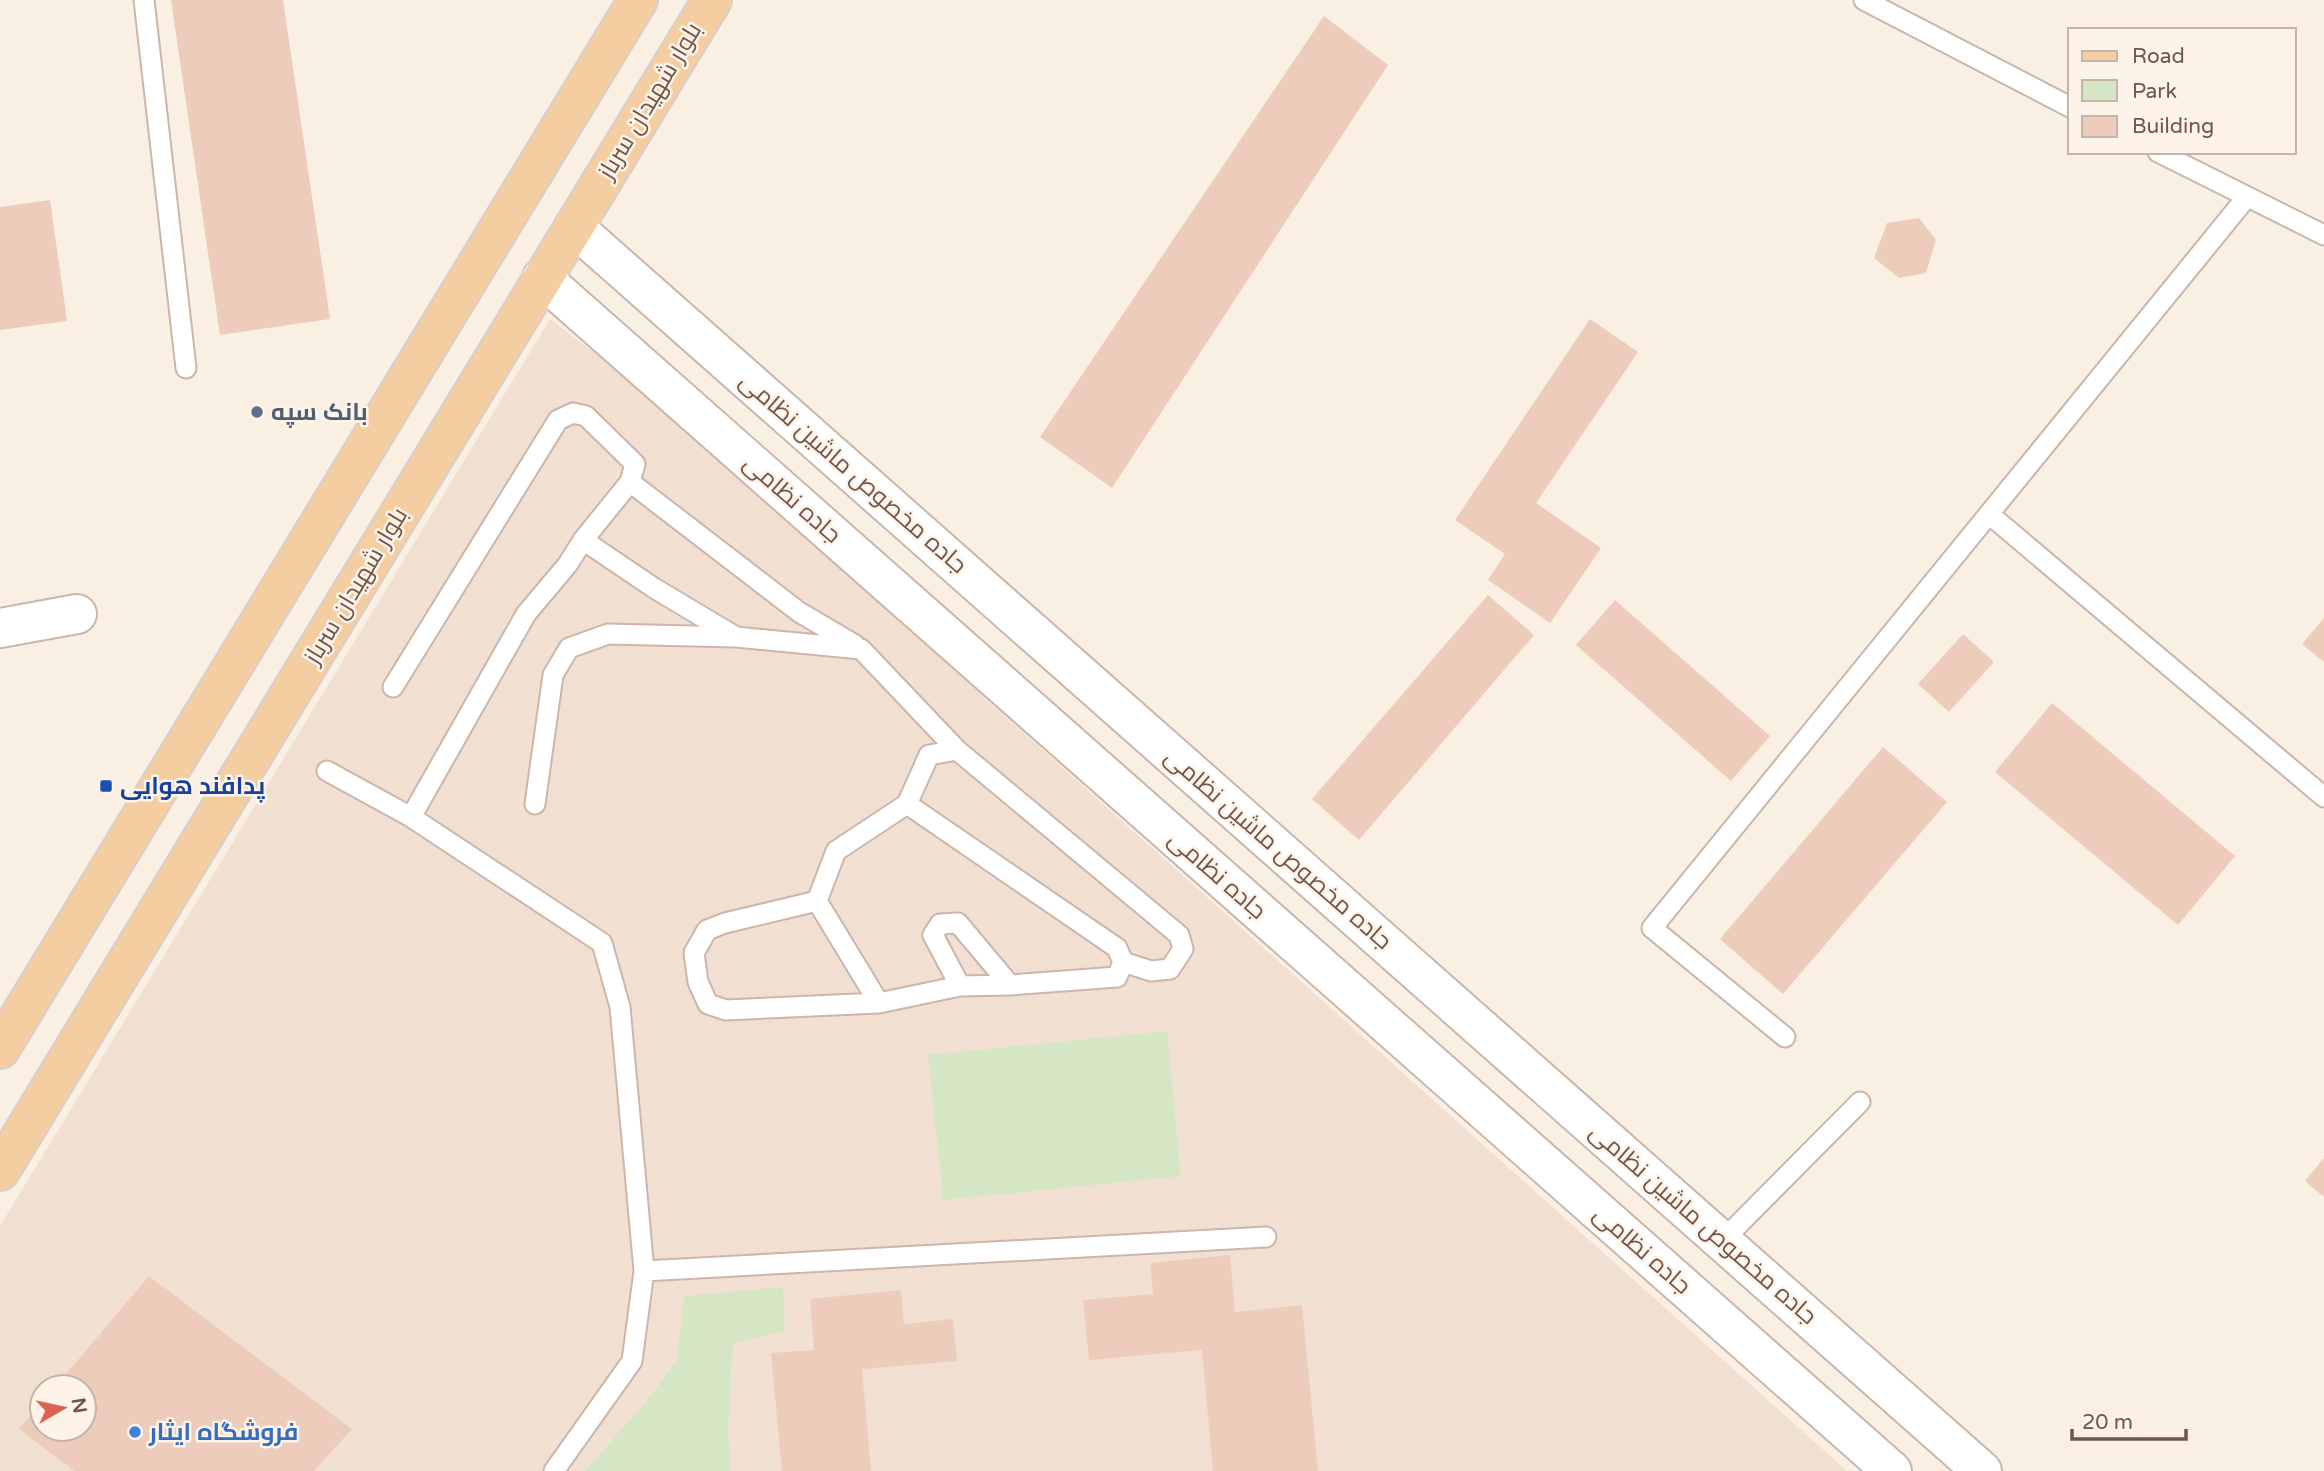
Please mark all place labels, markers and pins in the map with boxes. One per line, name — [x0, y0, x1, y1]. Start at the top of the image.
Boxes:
place label: بانک سپه — [271, 398, 368, 428]
marker: بانک سپه — [249, 404, 265, 420]
place label: پدافند هوایی — [120, 772, 265, 803]
marker: پدافند هوایی — [98, 778, 114, 794]
place label: فروشگاه ایثار — [148, 1418, 298, 1447]
marker: فروشگاه ایثار — [127, 1424, 143, 1440]

